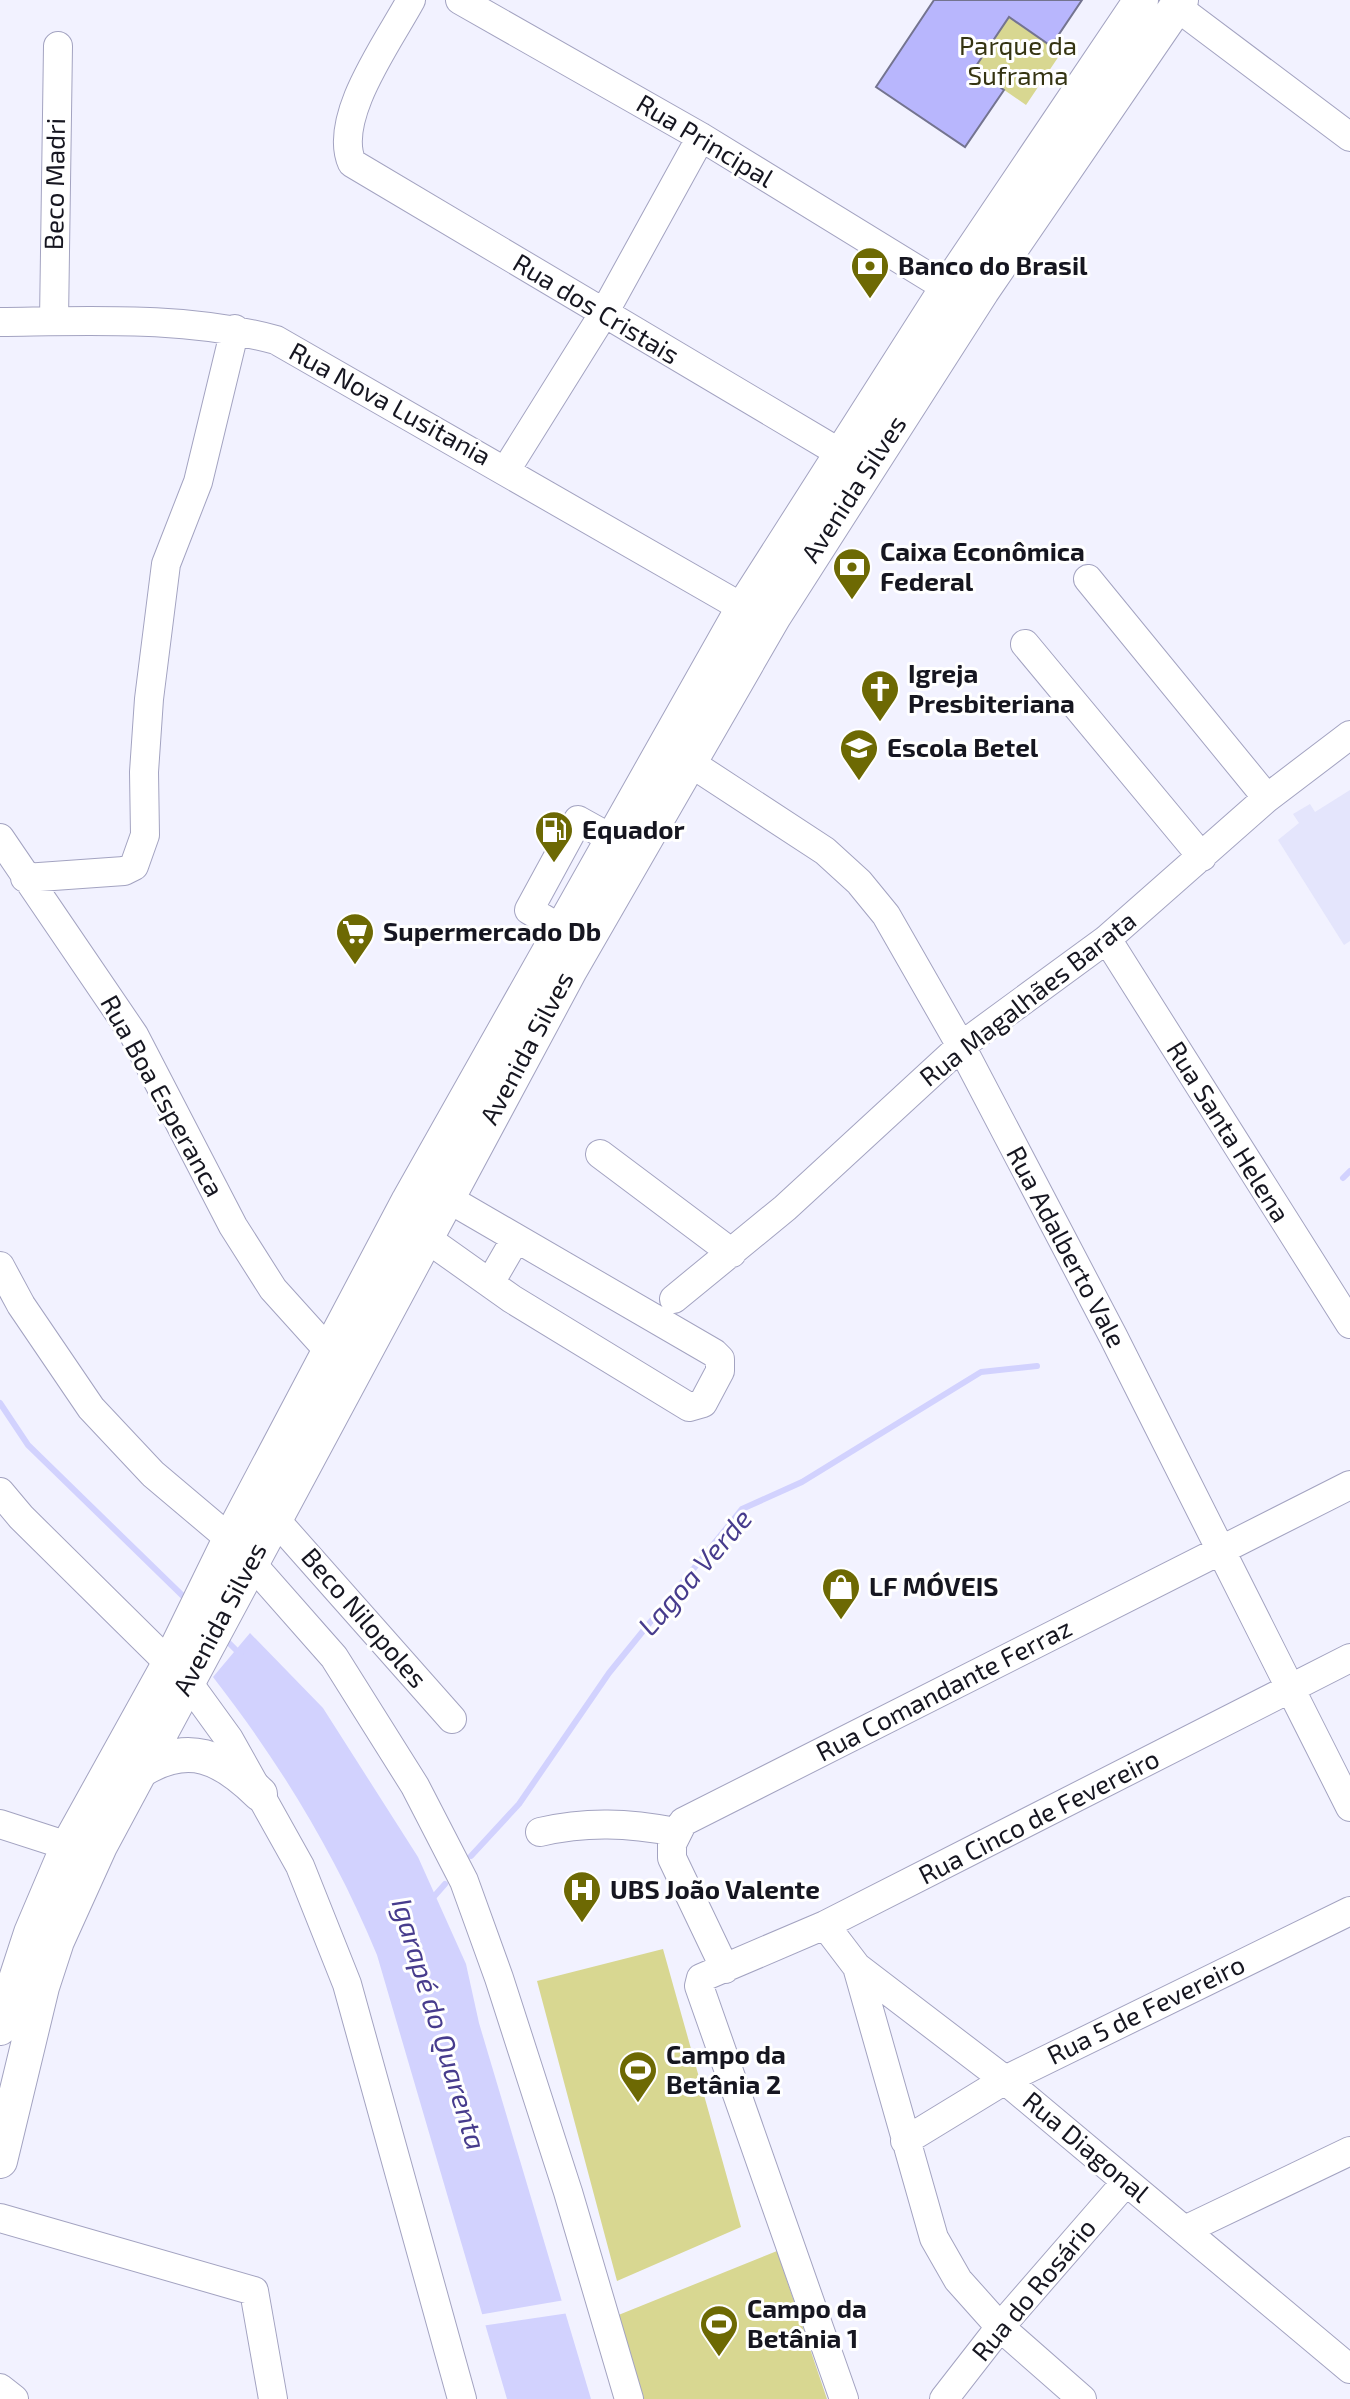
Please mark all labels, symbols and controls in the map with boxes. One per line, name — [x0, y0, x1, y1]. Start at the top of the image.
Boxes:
park label: Parque da Suframa — [959, 29, 1077, 90]
street label: Rua Principal — [632, 87, 780, 193]
street label: Beco Madri — [37, 118, 70, 250]
bank icon: Banco do Brasil — [849, 245, 891, 300]
street label: Rua dos Cristais — [508, 246, 685, 370]
place label: Banco do Brasil — [898, 249, 1088, 280]
street label: Rua Nova Lusitania — [285, 334, 497, 471]
street label: Avenida Silves — [794, 409, 912, 567]
place label: Caixa Econômica Federal — [880, 535, 1085, 596]
bank icon: Caixa Econômica Federal — [831, 546, 873, 601]
place label: Igreja Presbiteriana — [908, 657, 1075, 718]
church icon: Igreja Presbiteriana — [859, 668, 901, 723]
school or university icon: Escola Betel — [838, 727, 880, 782]
place label: Escola Betel — [887, 731, 1039, 762]
fuel station icon: Equador — [533, 809, 575, 864]
place label: Equador — [582, 813, 685, 844]
street label: Rua Magalhães Barata — [913, 904, 1141, 1092]
supermarket icon: Supermercado Db — [334, 911, 376, 966]
place label: Supermercado Db — [383, 915, 601, 946]
street label: Avenida Silves — [472, 966, 579, 1129]
street label: Rua Boa Esperanca — [95, 989, 232, 1201]
street label: Rua Santa Helena — [1161, 1035, 1297, 1227]
street label: Rua Adalberto Vale — [1001, 1140, 1133, 1352]
water label: Lagoa Verde — [630, 1501, 758, 1642]
street label: Avenida Silves — [165, 1537, 272, 1700]
street label: Beco Nilopoles — [296, 1541, 434, 1693]
shop icon: LF MÓVEIS — [820, 1566, 862, 1621]
place label: LF MÓVEIS — [869, 1570, 999, 1601]
street label: Rua Comandante Ferraz — [810, 1611, 1076, 1767]
street label: Rua Cinco de Fevereiro — [913, 1742, 1164, 1890]
hospital icon: UBS João Valente — [561, 1869, 603, 1924]
place label: UBS João Valente — [610, 1873, 820, 1904]
water label: Igarapé do Quarenta — [386, 1894, 494, 2154]
street label: Rua 5 de Fevereiro — [1042, 1947, 1249, 2070]
place label: Campo da Betânia 2 — [666, 2038, 786, 2099]
sports icon: Campo da Betânia 2 — [617, 2049, 659, 2104]
street label: Rua Diagonal — [1018, 2084, 1157, 2208]
street label: Rua do Rosário — [964, 2212, 1101, 2367]
place label: Campo da Betânia 1 — [747, 2292, 867, 2353]
sports icon: Campo da Betânia 1 — [698, 2303, 740, 2358]

